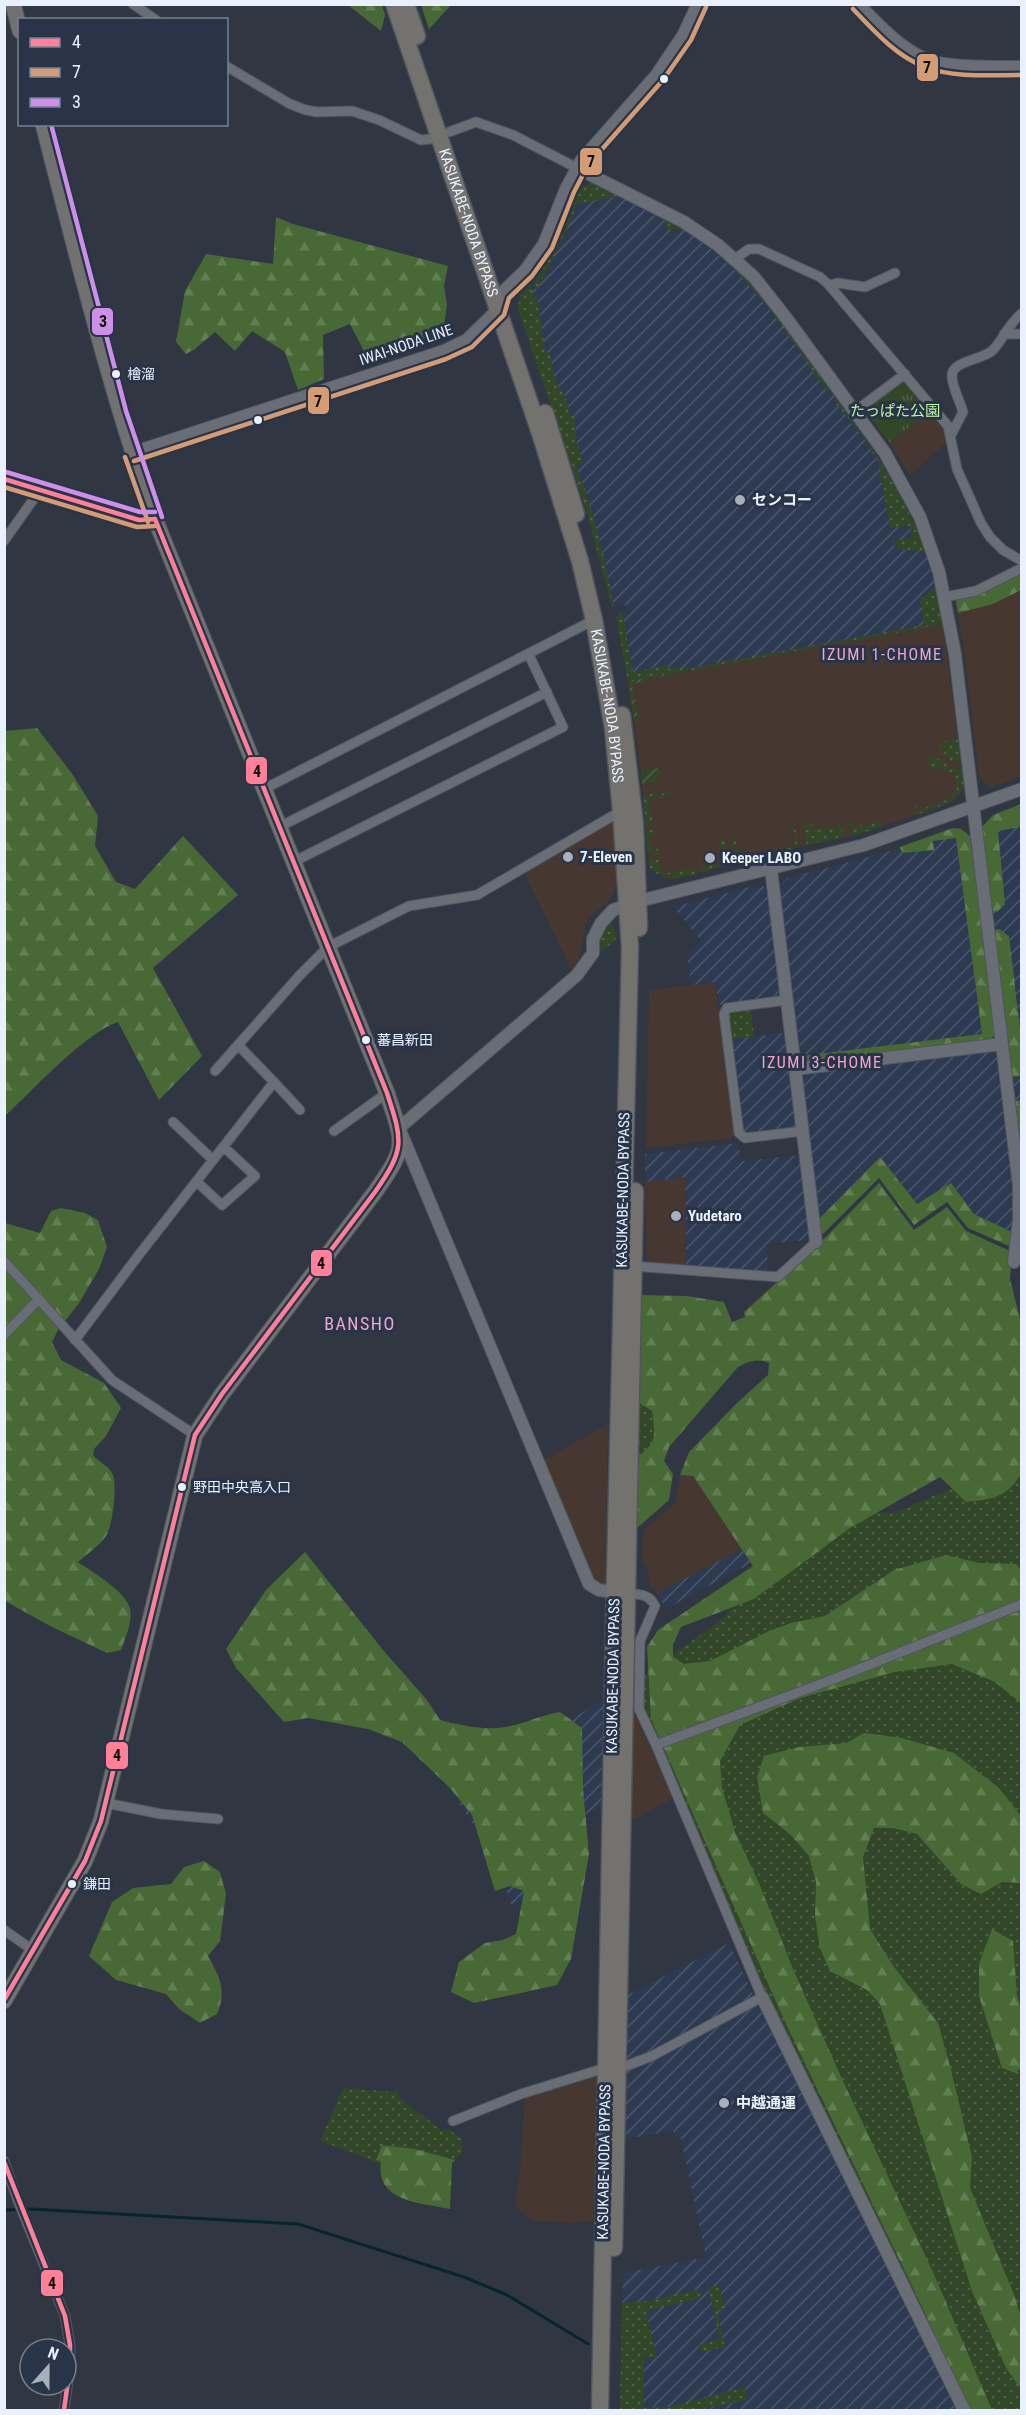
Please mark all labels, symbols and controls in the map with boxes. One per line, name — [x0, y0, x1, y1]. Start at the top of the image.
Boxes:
legend — [18, 18, 228, 126]
text: 4 — [72, 31, 81, 52]
line badge: 7 — [916, 53, 939, 82]
text: 7 — [923, 58, 931, 77]
text: 7 — [72, 61, 81, 82]
unlabelled marker — [658, 73, 670, 85]
text: 3 — [72, 91, 81, 112]
street label: KASUKABE-NODA BYPASS — [435, 146, 502, 299]
line badge: 7 — [579, 147, 603, 176]
text: 7 — [587, 152, 595, 171]
line badge: 3 — [91, 307, 114, 336]
text: 3 — [99, 312, 107, 331]
street label: IWAI-NODA LINE — [357, 321, 455, 369]
place label: 檜溜 — [127, 366, 155, 382]
marker: 檜溜 — [110, 368, 122, 380]
line badge: 7 — [307, 386, 330, 415]
text: 7 — [314, 392, 322, 411]
park label: たっぱた公園 — [850, 402, 940, 420]
unlabelled marker — [252, 414, 264, 426]
place label: センコー — [752, 491, 812, 509]
marker: センコー — [733, 493, 747, 507]
street label: KASUKABE-NODA BYPASS — [587, 628, 627, 784]
district label: IZUMI 1-CHOME — [821, 645, 943, 664]
line badge: 4 — [245, 756, 268, 785]
text: 4 — [253, 762, 261, 781]
place label: 7-Eleven — [580, 848, 632, 866]
place label: Keeper LABO — [722, 849, 801, 867]
marker: 7-Eleven — [561, 850, 575, 864]
marker: Keeper LABO — [703, 851, 717, 865]
place label: 蕃昌新田 — [377, 1032, 433, 1048]
marker: 蕃昌新田 — [360, 1034, 372, 1046]
district label: IZUMI 3-CHOME — [761, 1053, 883, 1072]
street label: KASUKABE-NODA BYPASS — [613, 1112, 633, 1268]
place label: Yudetaro — [688, 1207, 742, 1225]
marker: Yudetaro — [669, 1209, 683, 1223]
line badge: 4 — [310, 1249, 333, 1277]
text: 4 — [317, 1254, 325, 1273]
district label: BANSHO — [324, 1313, 396, 1334]
place label: 野田中央高入口 — [193, 1479, 291, 1495]
marker: 野田中央高入口 — [176, 1481, 188, 1493]
street label: KASUKABE-NODA BYPASS — [603, 1598, 623, 1754]
line badge: 4 — [105, 1741, 129, 1770]
text: 4 — [113, 1746, 121, 1765]
place label: 鎌田 — [83, 1876, 111, 1892]
marker: 鎌田 — [66, 1878, 78, 1890]
street label: KASUKABE-NODA BYPASS — [594, 2084, 614, 2240]
place label: 中越通運 — [736, 2094, 796, 2112]
marker: 中越通運 — [717, 2096, 731, 2110]
line badge: 4 — [40, 2269, 64, 2297]
text: 4 — [48, 2274, 56, 2293]
north arrow — [18, 2337, 78, 2397]
text: N — [45, 2343, 61, 2364]

